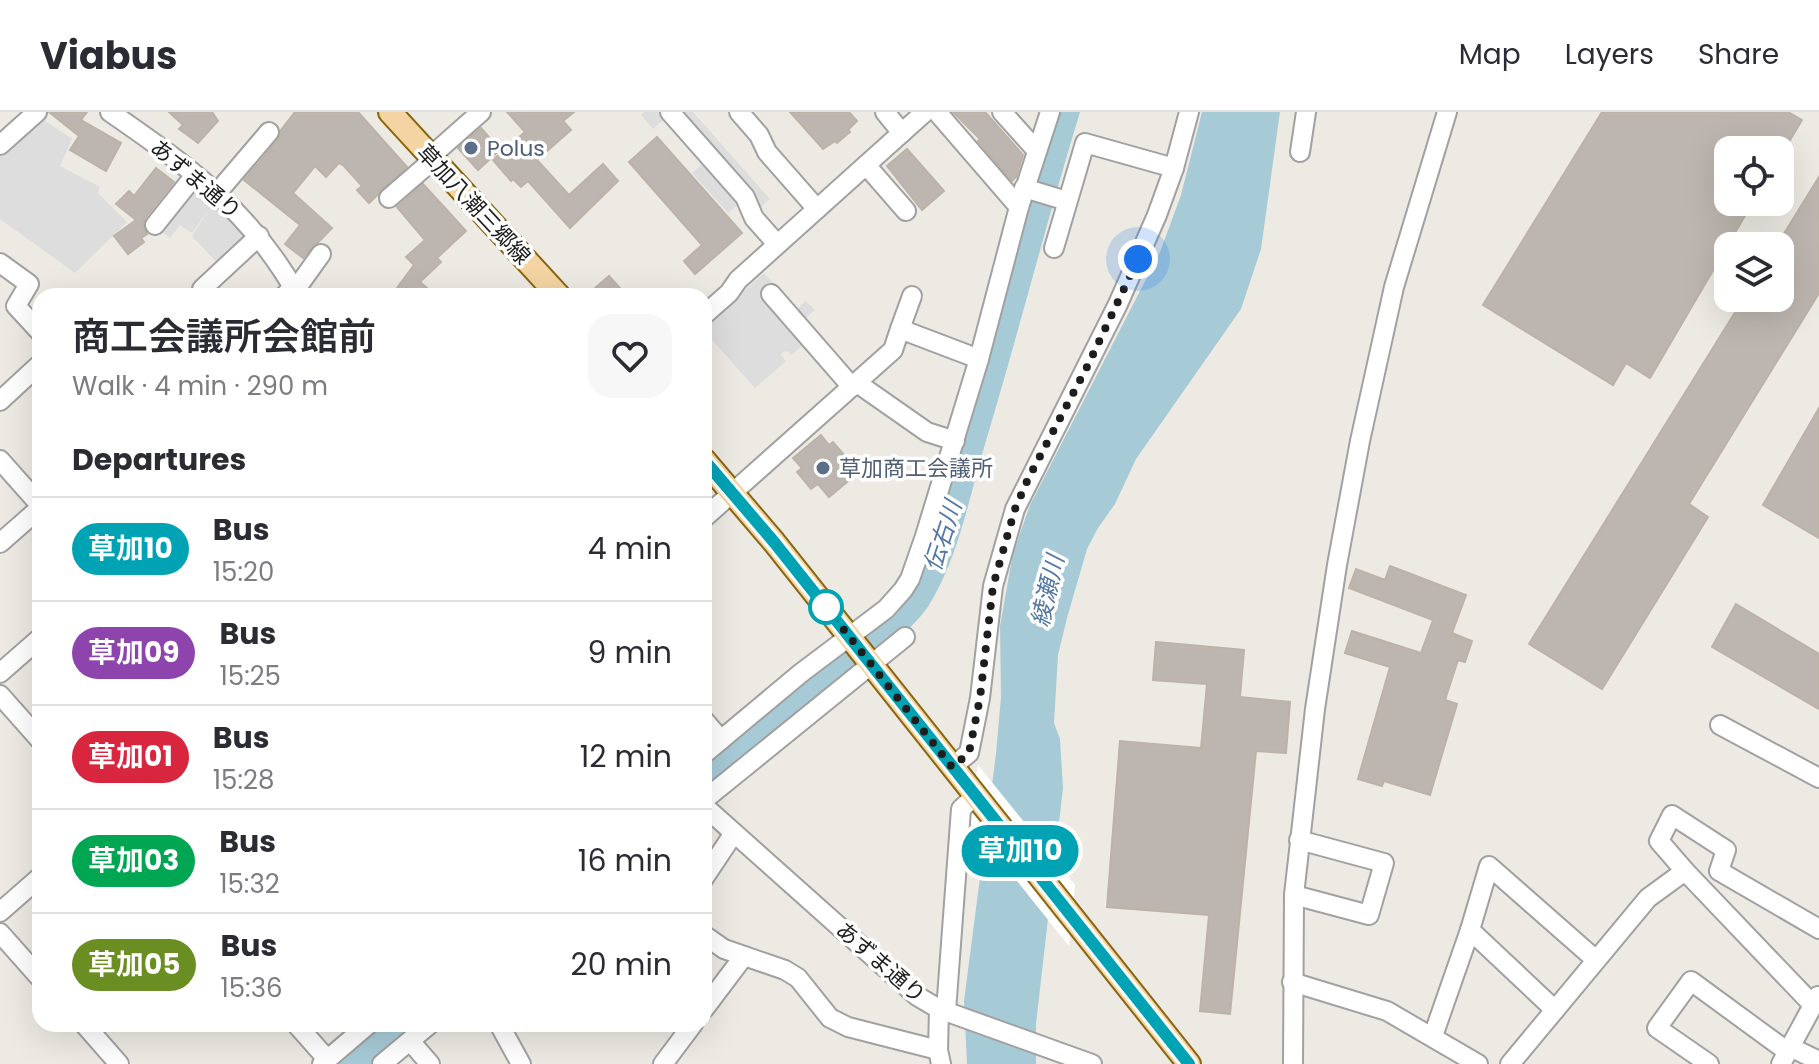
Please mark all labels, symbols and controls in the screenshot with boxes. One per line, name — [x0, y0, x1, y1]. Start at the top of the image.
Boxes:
text: Viabus — [40, 29, 177, 82]
text: Map — [1459, 35, 1521, 74]
text: Layers — [1565, 35, 1654, 74]
text: Share — [1698, 35, 1779, 74]
street label: あずま通り — [144, 132, 248, 227]
place label: Polus — [487, 133, 545, 164]
map controls — [1714, 136, 1794, 312]
button: locate — [1714, 136, 1794, 216]
street label: 草加八潮三郷線 — [410, 137, 537, 271]
marker: Polus — [462, 139, 480, 157]
button: layers — [1714, 232, 1794, 312]
your location — [1118, 239, 1158, 279]
text: 商工会議所会館前 — [72, 310, 376, 363]
button: heart — [588, 314, 672, 398]
text: Walk · 4 min · 290 m — [72, 368, 328, 404]
text: Departures — [72, 438, 246, 481]
place label: 草加商工会議所 — [839, 453, 993, 484]
marker: 草加商工会議所 — [814, 459, 832, 477]
water label: 伝右川 — [916, 494, 970, 575]
text: Bus — [213, 508, 270, 551]
text: 4 min — [588, 527, 672, 570]
text: 草加10 — [88, 529, 173, 568]
water label: 綾瀬川 — [1023, 549, 1072, 630]
text: 15:20 — [213, 554, 274, 590]
unlabelled marker — [809, 590, 843, 624]
text: Bus — [219, 612, 276, 655]
text: 9 min — [588, 631, 672, 674]
text: 草加09 — [88, 633, 179, 672]
text: 15:25 — [219, 658, 281, 694]
text: Bus — [213, 716, 270, 759]
text: 12 min — [580, 735, 672, 778]
text: 草加01 — [88, 737, 173, 776]
text: 15:28 — [213, 762, 274, 798]
text: Bus — [219, 820, 276, 863]
line badge: 草加10 — [964, 825, 1076, 877]
text: 草加10 — [978, 831, 1062, 870]
text: 16 min — [578, 839, 672, 882]
text: 草加03 — [88, 841, 179, 880]
text: 15:32 — [219, 866, 280, 902]
street label: あずま通り — [829, 915, 932, 1010]
text: Bus — [220, 924, 277, 967]
text: 20 min — [570, 943, 672, 986]
text: 草加05 — [88, 945, 180, 984]
text: 15:36 — [220, 970, 282, 1006]

